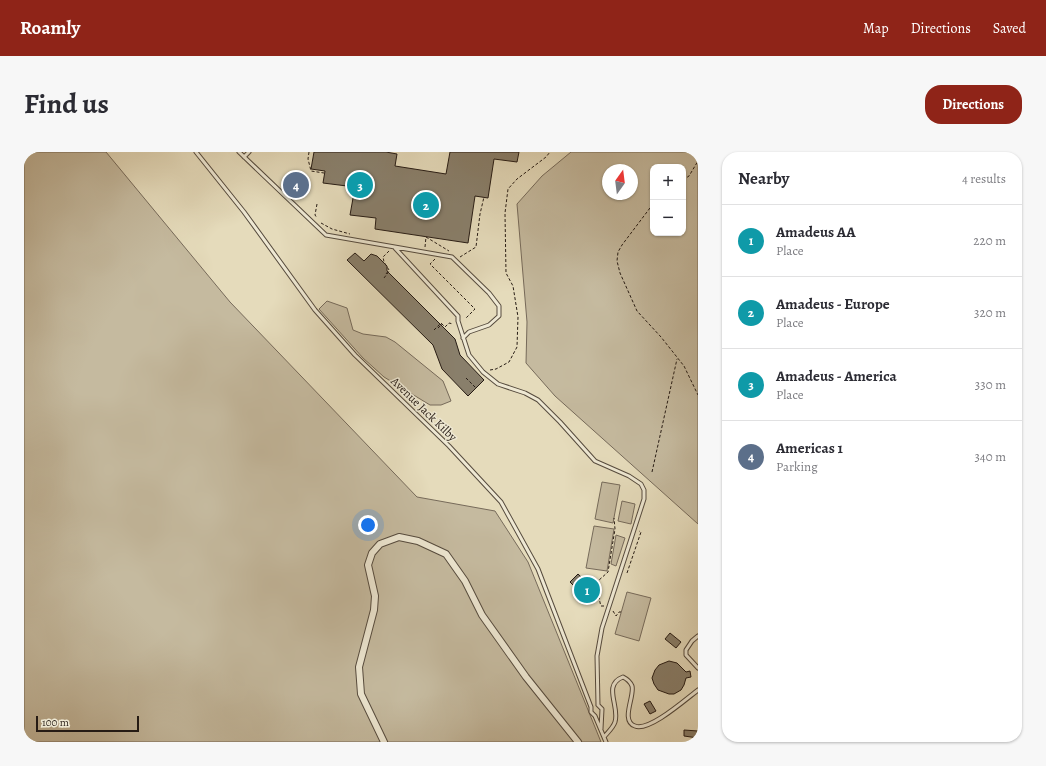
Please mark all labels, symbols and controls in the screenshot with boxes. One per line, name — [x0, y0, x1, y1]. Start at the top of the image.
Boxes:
text: Roamly — [20, 15, 80, 41]
text: Map — [863, 19, 889, 38]
text: Directions — [911, 19, 971, 38]
text: Saved — [993, 19, 1026, 38]
text: Find us — [24, 85, 109, 123]
button: Directions — [925, 85, 1022, 124]
north arrow — [602, 164, 638, 200]
map controls — [650, 164, 686, 236]
button: + — [650, 164, 686, 200]
text: Nearby — [738, 167, 789, 190]
pin: 4 — [283, 170, 309, 200]
pin: 3 — [347, 170, 373, 200]
text: 4 results — [962, 170, 1006, 187]
pin: 2 — [413, 190, 439, 220]
button: − — [650, 200, 686, 236]
text: Amadeus AA — [776, 222, 856, 242]
text: 1 — [749, 232, 753, 249]
text: 220 m — [973, 232, 1006, 249]
text: Place — [776, 242, 804, 259]
text: Amadeus - Europe — [776, 294, 890, 314]
text: 2 — [748, 304, 754, 321]
text: 320 m — [974, 304, 1006, 321]
text: Place — [776, 314, 804, 331]
text: Amadeus - America — [776, 366, 897, 386]
street label: Avenue Jack Kilby — [387, 373, 461, 445]
text: 3 — [748, 376, 754, 393]
text: 330 m — [975, 376, 1006, 393]
text: Place — [776, 386, 804, 403]
text: Americas 1 — [776, 438, 843, 458]
text: 4 — [748, 448, 754, 465]
text: 340 m — [974, 448, 1006, 465]
text: Parking — [776, 458, 818, 475]
your location — [358, 515, 378, 535]
pin: 1 — [574, 575, 600, 605]
scale bar — [36, 714, 139, 733]
text: 100 m — [42, 715, 69, 730]

